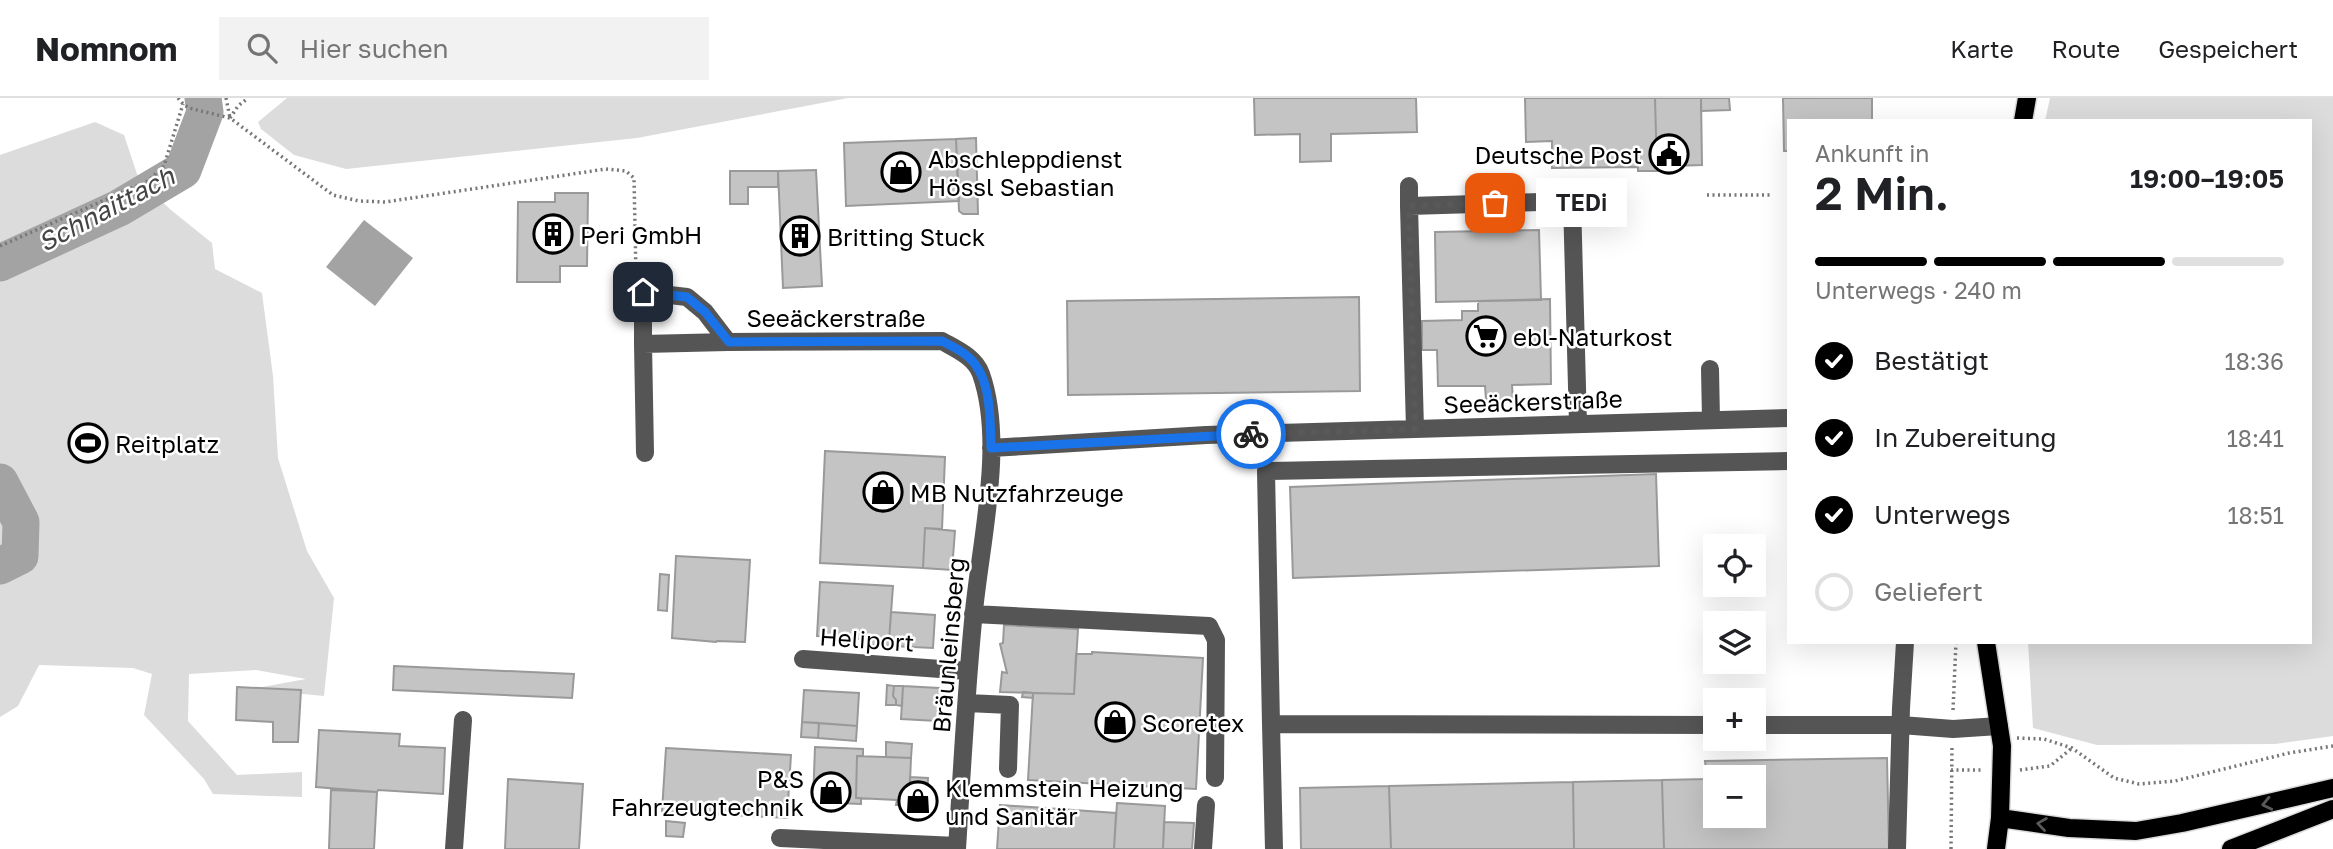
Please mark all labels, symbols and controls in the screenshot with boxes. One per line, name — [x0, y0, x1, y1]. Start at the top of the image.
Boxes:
search box — [219, 17, 709, 80]
text: Nomnom — [35, 29, 177, 68]
icon: search — [243, 29, 281, 67]
text: Hier suchen — [299, 33, 449, 64]
text: Karte — [1950, 34, 2014, 63]
text: Route — [2052, 34, 2120, 63]
text: Gespeichert — [2158, 34, 2298, 63]
public building icon: Deutsche Post — [1648, 133, 1690, 175]
text: Ankunft in — [1815, 139, 1930, 167]
place label: Deutsche Post — [1474, 140, 1642, 169]
place label: Abschleppdienst Hössl Sebastian — [928, 144, 1122, 201]
shop icon: Abschleppdienst Hössl Sebastian — [880, 151, 922, 193]
water label: Schnaittach — [33, 160, 180, 258]
text: 19:00–19:05 — [2130, 163, 2284, 194]
text: 2 Min. — [1815, 165, 1949, 220]
pin — [1465, 173, 1525, 233]
callout: TEDi — [1537, 178, 1628, 228]
icon: bag — [1476, 184, 1514, 222]
text: TEDi — [1556, 188, 1607, 216]
building icon: Peri GmbH — [532, 213, 574, 255]
building icon: Britting Stuck — [779, 215, 821, 257]
place label: Peri GmbH — [580, 220, 702, 249]
place label: Britting Stuck — [827, 222, 985, 251]
pin — [613, 262, 673, 322]
icon: home — [624, 273, 662, 311]
text: Unterwegs · 240 m — [1815, 276, 2022, 304]
street label: Seeäckerstraße — [746, 303, 926, 332]
supermarket icon: ebl-Naturkost — [1465, 315, 1507, 357]
place label: ebl-Naturkost — [1513, 322, 1672, 351]
icon: check — [1815, 342, 1853, 380]
text: Bestätigt — [1874, 345, 1989, 376]
text: 18:36 — [2225, 347, 2284, 375]
street label: Seeäckerstraße — [1443, 383, 1623, 419]
courier — [1216, 399, 1286, 469]
icon: bike — [1232, 415, 1270, 453]
icon: check — [1815, 419, 1853, 457]
sports icon: Reitplatz — [67, 422, 109, 464]
text: In Zubereitung — [1874, 422, 2057, 453]
text: 18:41 — [2227, 424, 2284, 452]
place label: Reitplatz — [115, 429, 219, 458]
shop icon: MB Nutzfahrzeuge — [862, 471, 904, 513]
place label: MB Nutzfahrzeuge — [910, 478, 1124, 507]
icon: check — [1815, 496, 1853, 534]
text: Unterwegs — [1874, 499, 2011, 530]
text: 18:51 — [2227, 501, 2284, 529]
map controls — [1703, 534, 1766, 828]
button: locate — [1703, 534, 1766, 597]
street label: Bräunleinsberg — [926, 556, 970, 734]
text: Geliefert — [1874, 576, 1983, 607]
button: layers — [1703, 611, 1766, 674]
street label: Heliport — [819, 621, 915, 657]
button: + — [1703, 688, 1766, 751]
shop icon: Scoretex — [1094, 701, 1136, 743]
place label: Scoretex — [1142, 708, 1244, 737]
place label: P&S Fahrzeugtechnik — [611, 764, 804, 821]
button: − — [1703, 765, 1766, 828]
shop icon: P&S Fahrzeugtechnik — [810, 771, 852, 813]
place label: Klemmstein Heizung und Sanitär — [945, 773, 1183, 830]
shop icon: Klemmstein Heizung und Sanitär — [897, 780, 939, 822]
one-way arrow — [2261, 795, 2273, 810]
one-way arrow — [2037, 817, 2048, 832]

